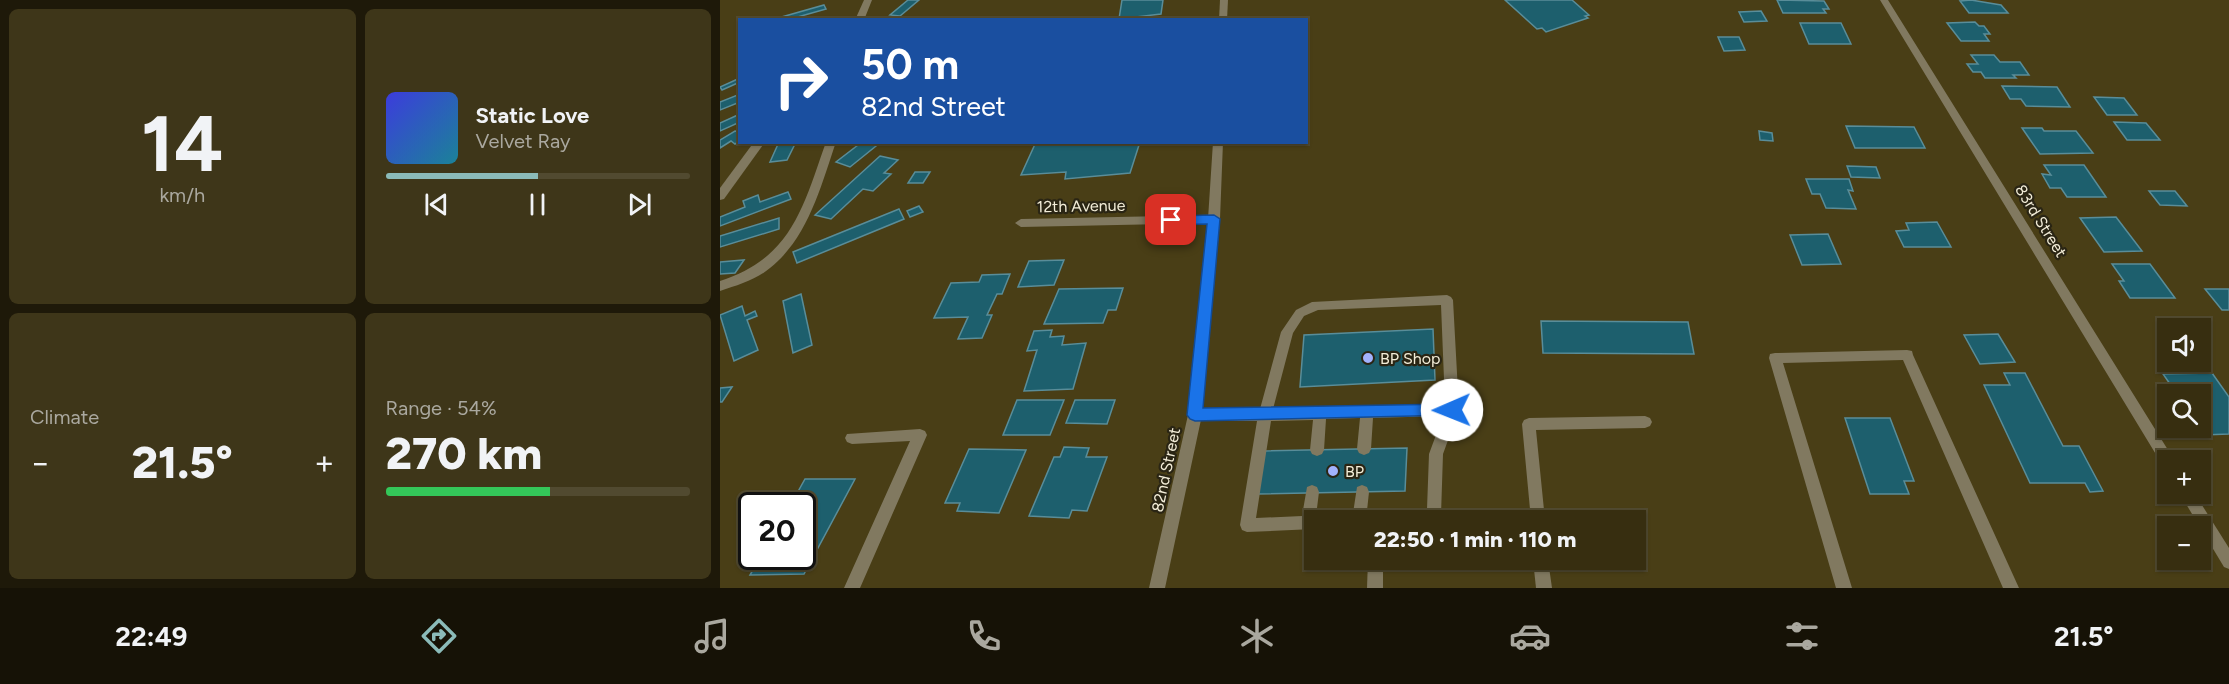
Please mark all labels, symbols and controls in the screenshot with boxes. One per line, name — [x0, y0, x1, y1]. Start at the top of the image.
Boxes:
text: 50 m — [861, 39, 959, 90]
icon: right — [762, 42, 840, 120]
text: 82nd Street — [861, 90, 1006, 123]
text: 14 — [141, 97, 223, 191]
text: Static Love — [476, 102, 589, 129]
text: Velvet Ray — [476, 129, 571, 153]
street label: 83rd Street — [2011, 181, 2071, 261]
text: km/h — [159, 183, 205, 207]
icon: previous — [420, 188, 453, 221]
icon: pause — [521, 188, 554, 221]
icon: next — [623, 188, 656, 221]
pin — [1145, 194, 1196, 245]
street label: 12th Avenue — [1037, 196, 1126, 216]
icon: arrive — [1154, 203, 1187, 236]
map controls — [2157, 318, 2211, 570]
button: sound — [2157, 318, 2211, 372]
place label: BP Shop — [1380, 349, 1440, 368]
marker: BP Shop — [1361, 351, 1375, 365]
position arrow — [1420, 378, 1484, 442]
button: search — [2157, 384, 2211, 438]
text: Range · 54% — [386, 396, 497, 420]
text: Climate — [30, 405, 99, 429]
text: 270 km — [386, 426, 542, 480]
street label: 82nd Street — [1148, 426, 1184, 514]
text: 21.5° — [132, 435, 233, 489]
text: − — [30, 443, 51, 482]
text: + — [314, 443, 334, 482]
button: + — [2157, 450, 2211, 504]
place label: BP — [1345, 462, 1364, 481]
marker: BP — [1326, 464, 1340, 478]
speed limit sign: 20 — [738, 492, 816, 570]
button: − — [2157, 516, 2211, 570]
text: 22:50 · 1 min · 110 m — [1374, 526, 1576, 553]
icon: directions — [418, 615, 460, 657]
icon: music — [691, 615, 733, 657]
icon: phone — [963, 615, 1005, 657]
icon: climate — [1236, 615, 1278, 657]
icon: car — [1509, 615, 1551, 657]
icon: filters — [1781, 615, 1823, 657]
text: 22:49 — [115, 620, 187, 653]
text: 21.5° — [2054, 620, 2114, 653]

